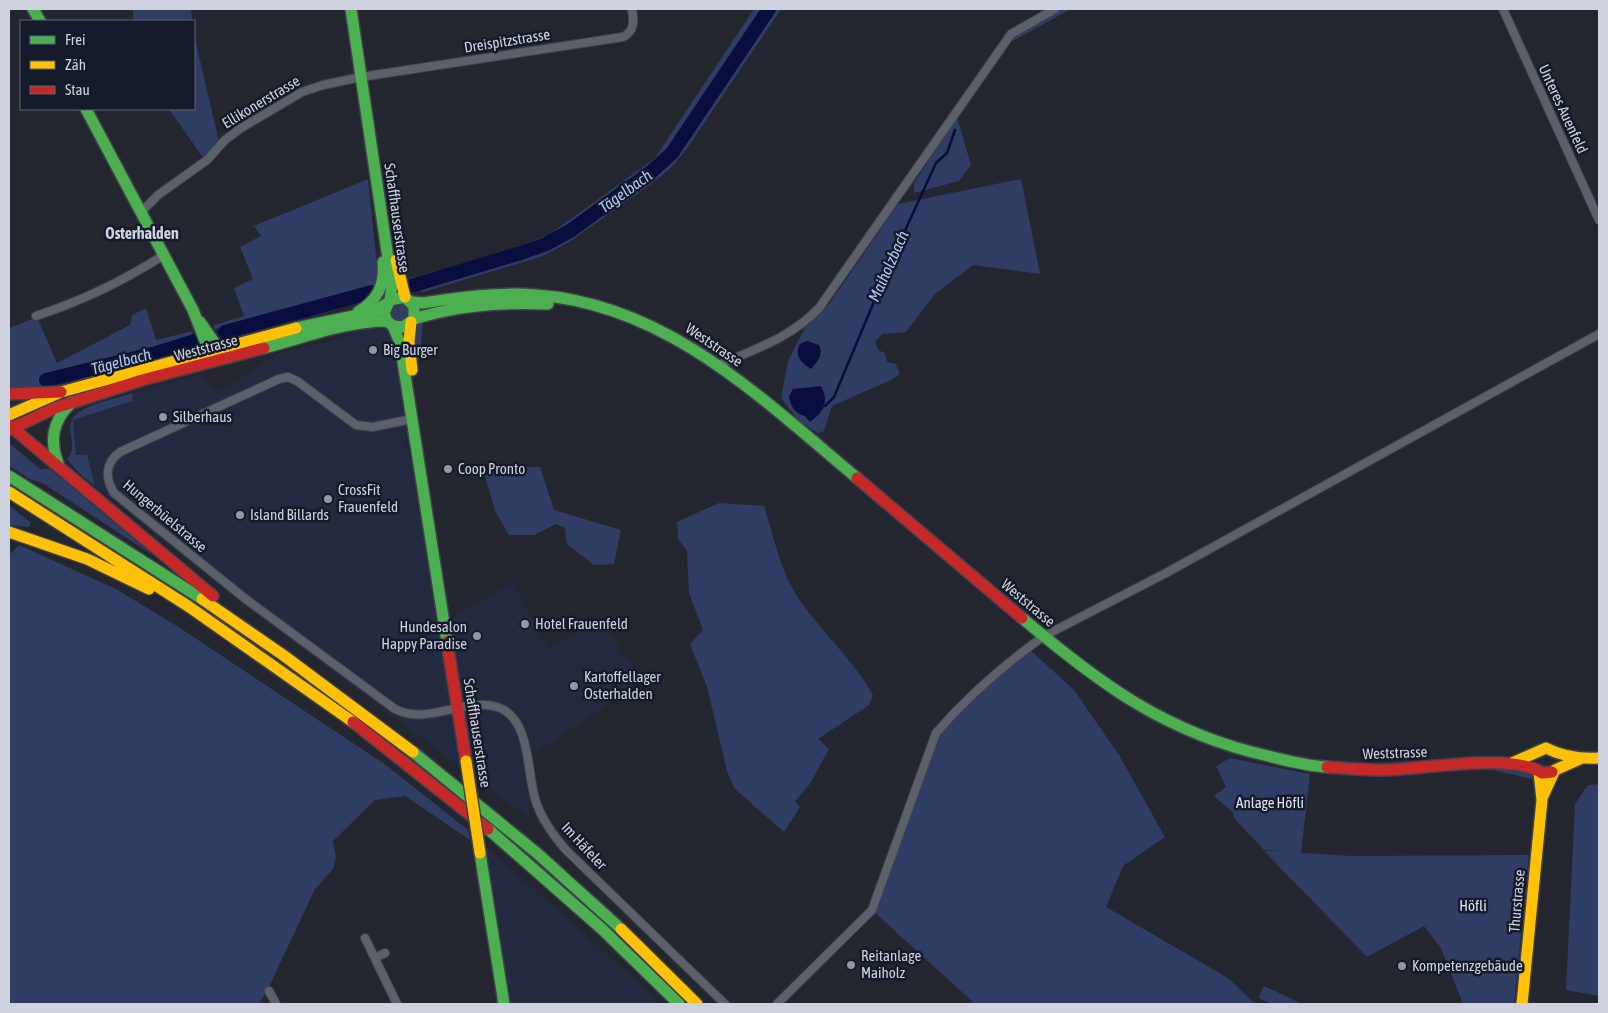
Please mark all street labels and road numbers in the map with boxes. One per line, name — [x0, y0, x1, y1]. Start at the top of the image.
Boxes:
street label: Dreispitzstrasse — [463, 25, 551, 56]
street label: Unteres Auenfeld — [1535, 62, 1591, 156]
street label: Ellikonerstrasse — [219, 72, 303, 131]
street label: Schaffhauserstrasse — [381, 162, 414, 274]
street label: Weststrasse — [683, 319, 746, 370]
street label: Weststrasse — [172, 331, 240, 364]
street label: Hungerbüelstrasse — [120, 476, 211, 556]
street label: Weststrasse — [998, 575, 1059, 630]
street label: Schaffhauserstrasse — [460, 677, 495, 789]
street label: Weststrasse — [1362, 743, 1428, 762]
street label: Im Häfeler — [558, 819, 611, 873]
street label: Thurstrasse — [1505, 868, 1528, 933]

